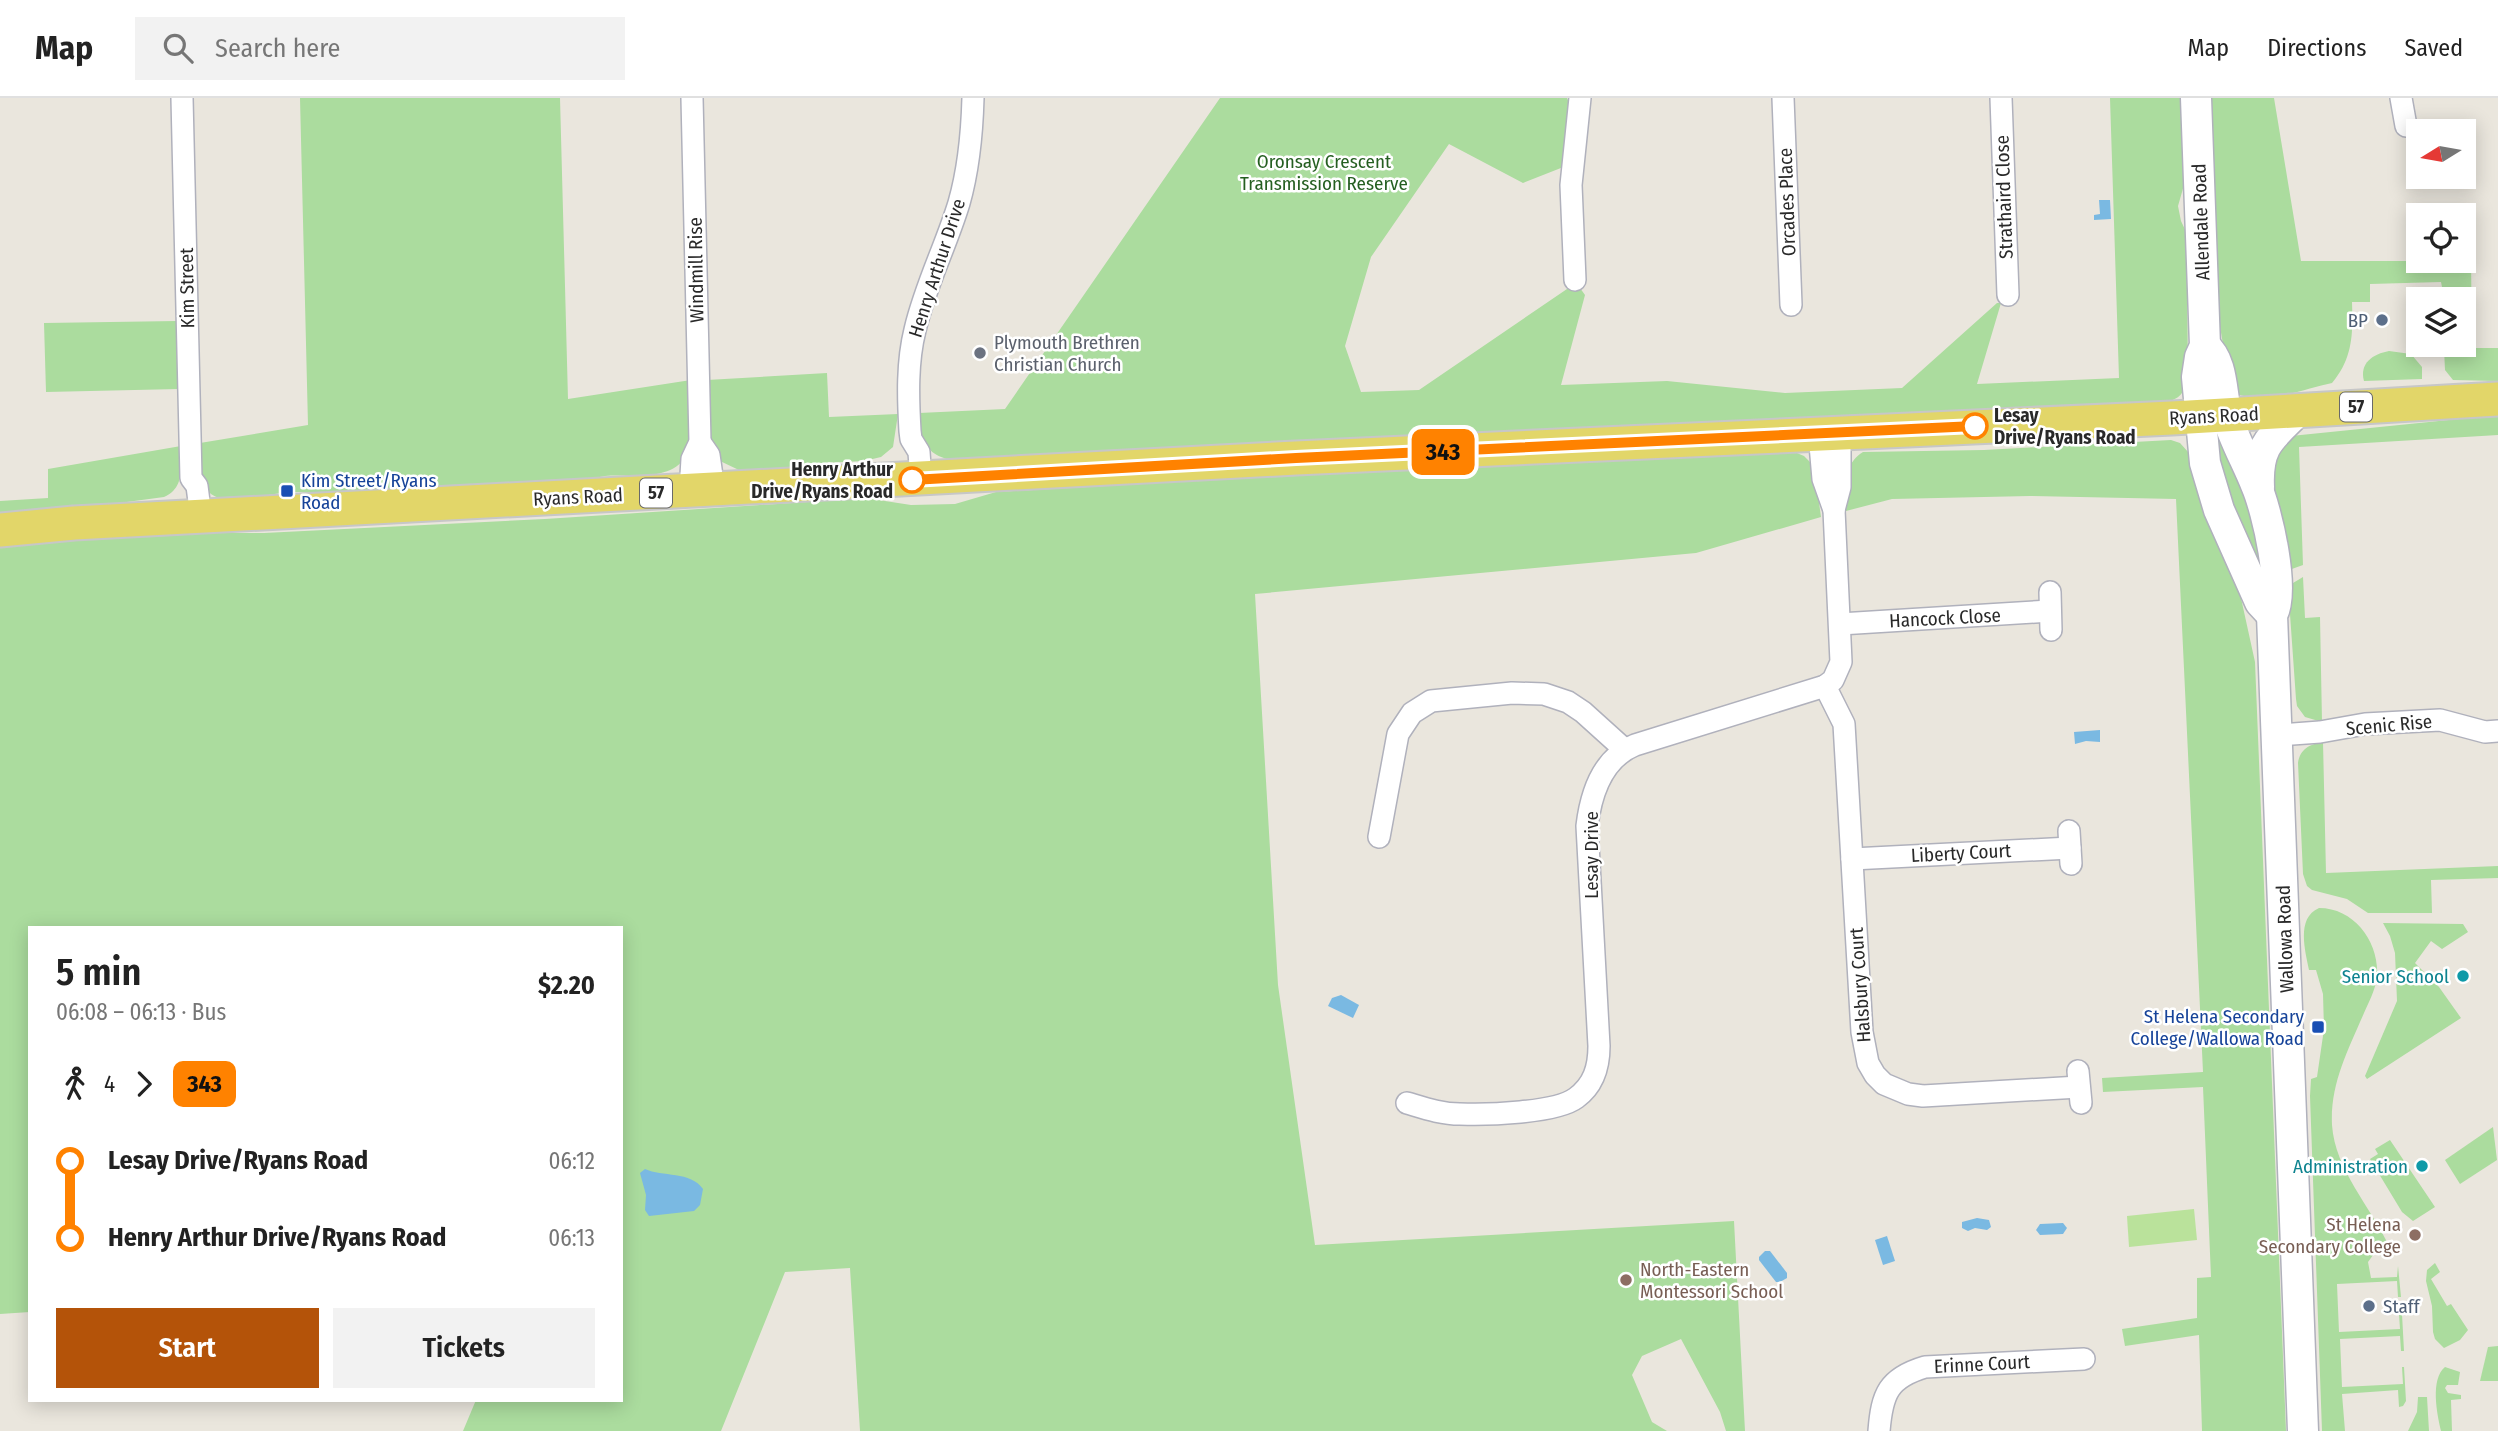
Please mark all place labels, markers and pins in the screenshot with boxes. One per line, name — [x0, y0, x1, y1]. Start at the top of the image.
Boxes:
place label: BP — [2348, 309, 2368, 332]
marker: BP — [2374, 312, 2390, 328]
place label: Plymouth Brethren Christian Church — [994, 331, 1140, 376]
marker: Plymouth Brethren Christian Church — [972, 345, 988, 361]
place label: Lesay Drive/Ryans Road — [1994, 404, 2136, 449]
marker: Lesay Drive/Ryans Road — [1962, 413, 1988, 439]
place label: Henry Arthur Drive/Ryans Road — [751, 458, 894, 503]
marker: Henry Arthur Drive/Ryans Road — [899, 467, 925, 493]
place label: Kim Street/Ryans Road — [301, 469, 437, 514]
marker: Kim Street/Ryans Road — [279, 483, 295, 499]
place label: Senior School — [2342, 965, 2449, 988]
marker: Senior School — [2455, 968, 2471, 984]
place label: St Helena Secondary College/Wallowa Road — [2130, 1005, 2305, 1050]
marker: St Helena Secondary College/Wallowa Road — [2310, 1019, 2326, 1035]
place label: Administration — [2293, 1155, 2408, 1178]
marker: Administration — [2414, 1158, 2430, 1174]
place label: St Helena Secondary College — [2259, 1213, 2401, 1258]
marker: St Helena Secondary College — [2407, 1227, 2423, 1243]
place label: North-Eastern Montessori School — [1640, 1258, 1783, 1303]
marker: North-Eastern Montessori School — [1618, 1272, 1634, 1288]
place label: Staff — [2383, 1295, 2421, 1318]
marker: Staff — [2361, 1298, 2377, 1314]

